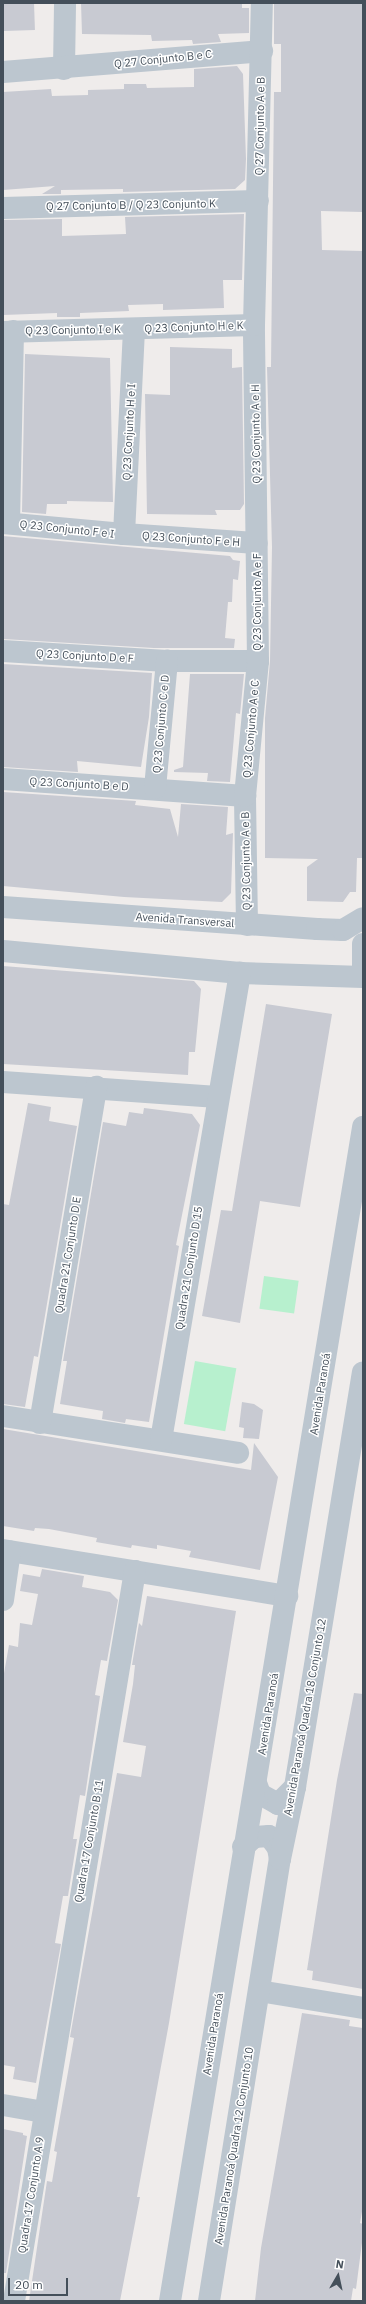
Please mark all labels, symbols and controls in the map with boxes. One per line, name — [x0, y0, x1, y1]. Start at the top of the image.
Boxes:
street label: Q 27 Conjunto B e C — [113, 47, 213, 71]
street label: Q 27 Conjunto A e B — [253, 77, 267, 175]
street label: Q 27 Conjunto B / Q 23 Conjunto K — [46, 197, 216, 213]
street label: Q 23 Conjunto H e K — [144, 319, 244, 335]
street label: Q 23 Conjunto I e K — [25, 323, 121, 337]
street label: Q 23 Conjunto H e I — [120, 383, 138, 481]
street label: Q 23 Conjunto A e H — [249, 384, 263, 484]
street label: Q 23 Conjunto F e I — [19, 517, 115, 541]
street label: Q 23 Conjunto F e H — [141, 529, 241, 549]
street label: Q 23 Conjunto A e F — [250, 553, 264, 651]
street label: Q 23 Conjunto D e F — [36, 647, 134, 665]
street label: Q 23 Conjunto C e D — [150, 674, 172, 774]
street label: Q 23 Conjunto A e C — [240, 679, 262, 779]
street label: Q 23 Conjunto B e D — [29, 775, 129, 793]
street label: Q 23 Conjunto A e B — [239, 812, 253, 910]
street label: Avenida Transversal — [135, 910, 235, 930]
street label: Quadra 21 Conjunto D E — [52, 1196, 84, 1314]
street label: Quadra 21 Conjunto D 15 — [173, 1205, 205, 1331]
street label: Avenida Paranoá — [307, 1352, 333, 1436]
street label: Avenida Paranoá Quadra 18 Conjunto 12 — [281, 1617, 329, 1817]
street label: Avenida Paranoá — [255, 1672, 281, 1756]
street label: Quadra 17 Conjunto B 11 — [72, 1779, 106, 1903]
street label: Avenida Paranoá — [200, 1992, 226, 2076]
street label: Avenida Paranoá Quadra 12 Conjunto 10 — [212, 2046, 256, 2246]
street label: Quadra 17 Conjunto A 9 — [15, 2136, 47, 2254]
north arrow — [318, 2256, 358, 2296]
text: N — [335, 2257, 345, 2272]
scale bar — [10, 2270, 70, 2296]
text: 20 m — [15, 2277, 43, 2292]

